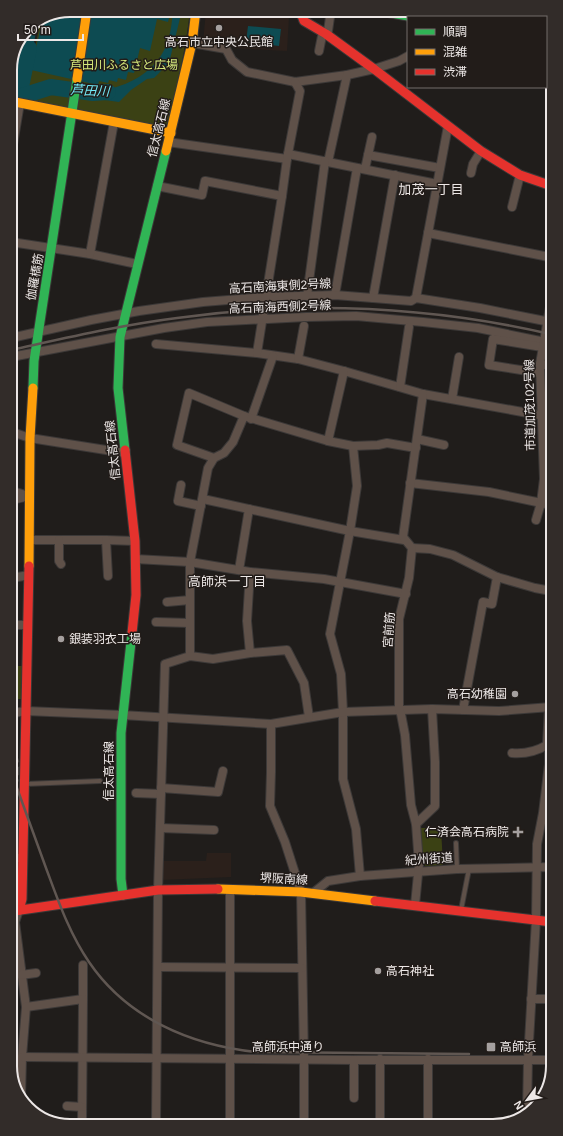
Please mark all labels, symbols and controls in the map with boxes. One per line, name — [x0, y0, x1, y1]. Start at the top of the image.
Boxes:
scale bar — [18, 16, 83, 42]
legend — [407, 16, 547, 88]
text: 50 m — [24, 23, 51, 37]
marker: 高石市立中央公民館 — [214, 23, 224, 33]
text: 順調 — [443, 25, 467, 39]
place label: 高石市立中央公民館 — [165, 35, 273, 49]
text: 混雑 — [443, 45, 467, 59]
park label: 芦田川ふるさと広場 — [70, 58, 178, 72]
text: 渋滞 — [443, 65, 467, 79]
water label: 芦田川 — [70, 82, 112, 99]
street label: 信太高石線 — [145, 97, 173, 159]
district label: 加茂一丁目 — [398, 182, 464, 197]
street label: 伽羅橋筋 — [24, 252, 46, 302]
street label: 高石南海東側2号線 — [228, 276, 332, 296]
street label: 高石南海西側2号線 — [228, 298, 332, 316]
street label: 市道加茂102号線 — [522, 359, 538, 451]
street label: 信太高石線 — [103, 419, 123, 481]
district label: 高師浜一丁目 — [188, 574, 266, 589]
street label: 宮前筋 — [381, 612, 397, 648]
place label: 銀装羽衣工場 — [69, 632, 141, 646]
marker: 銀装羽衣工場 — [56, 634, 66, 644]
place label: 高石幼稚園 — [447, 687, 507, 701]
marker: 高石幼稚園 — [510, 689, 520, 699]
street label: 信太高石線 — [102, 741, 116, 801]
place label: 仁済会高石病院 — [425, 825, 509, 839]
marker: 仁済会高石病院 — [512, 826, 524, 838]
street label: 紀州街道 — [405, 850, 453, 868]
street label: 堺阪南線 — [260, 871, 308, 887]
place label: 高石神社 — [386, 964, 434, 978]
marker: 高石神社 — [373, 966, 383, 976]
street label: 高師浜中通り — [252, 1040, 324, 1054]
place label: 高師浜 — [500, 1040, 536, 1054]
marker: 高師浜 — [485, 1041, 497, 1053]
north arrow — [507, 1080, 547, 1120]
text: N — [511, 1099, 526, 1112]

